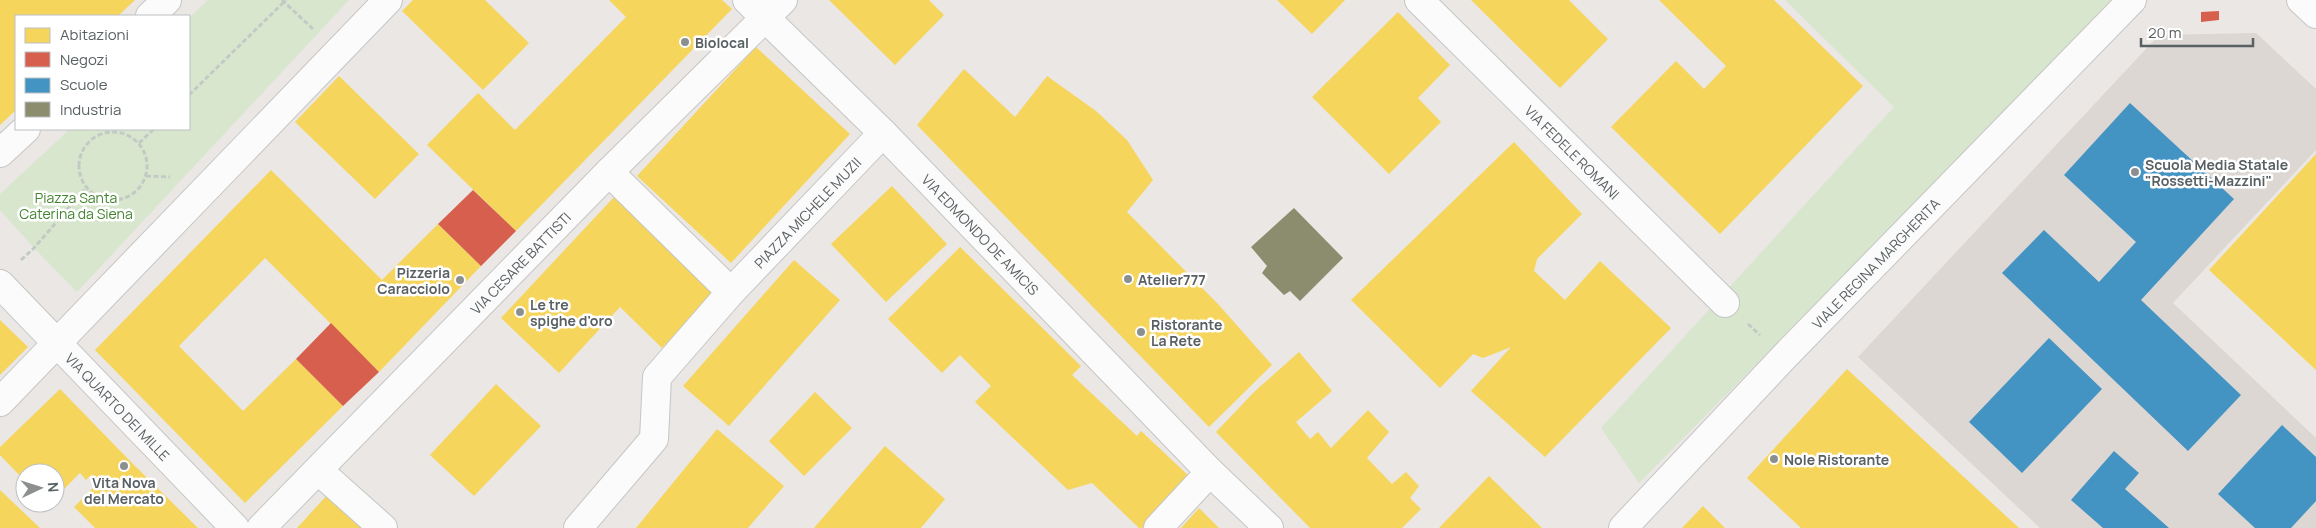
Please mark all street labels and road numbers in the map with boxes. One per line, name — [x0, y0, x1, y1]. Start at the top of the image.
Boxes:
street label: VIA FEDELE ROMANI — [1521, 101, 1624, 203]
street label: PIAZZA MICHELE MUZII — [750, 153, 865, 272]
street label: VIA EDMONDO DE AMICIS — [918, 170, 1044, 299]
street label: VIALE REGINA MARGHERITA — [1808, 194, 1944, 333]
street label: VIA CESARE BATTISTI — [466, 207, 575, 318]
street label: VIA QUARTO DEI MILLE — [62, 348, 174, 464]

